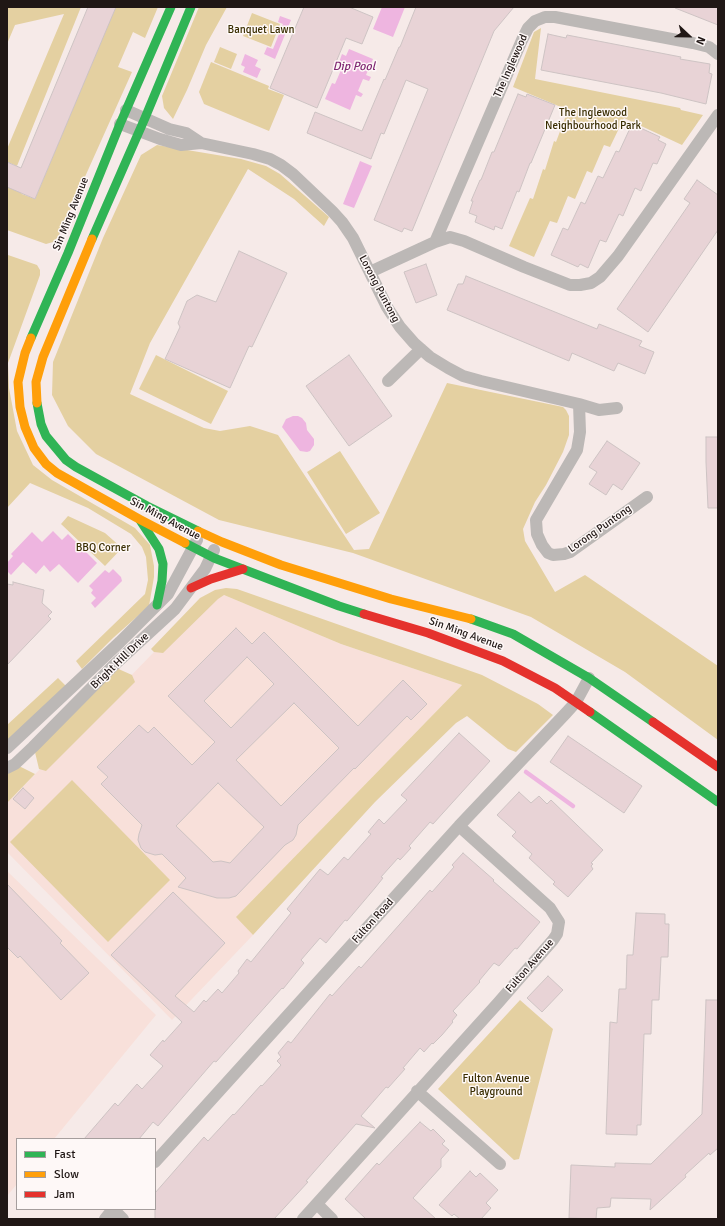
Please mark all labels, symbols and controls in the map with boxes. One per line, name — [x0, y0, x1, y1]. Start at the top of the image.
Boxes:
north arrow — [669, 16, 709, 56]
park label: Banquet Lawn — [228, 23, 294, 37]
street label: The Inglewood — [491, 32, 531, 100]
text: N — [693, 35, 708, 47]
water label: Dip Pool — [333, 60, 375, 74]
park label: The Inglewood Neighbourhood Park — [545, 106, 641, 132]
street label: Sin Ming Avenue — [50, 175, 92, 253]
street label: Lorong Puntong — [356, 253, 402, 325]
street label: Sin Ming Avenue — [127, 495, 203, 543]
street label: Lorong Puntong — [566, 502, 634, 556]
park label: BBQ Corner — [76, 541, 130, 555]
street label: Sin Ming Avenue — [427, 614, 505, 654]
street label: Bright Hill Drive — [88, 630, 152, 692]
street label: Fulton Road — [349, 896, 397, 946]
street label: Fulton Avenue — [503, 936, 557, 996]
park label: Fulton Avenue Playground — [463, 1072, 529, 1098]
legend — [16, 1138, 156, 1210]
text: Fast — [54, 1147, 75, 1162]
text: Slow — [54, 1167, 79, 1182]
text: Jam — [54, 1187, 75, 1202]

